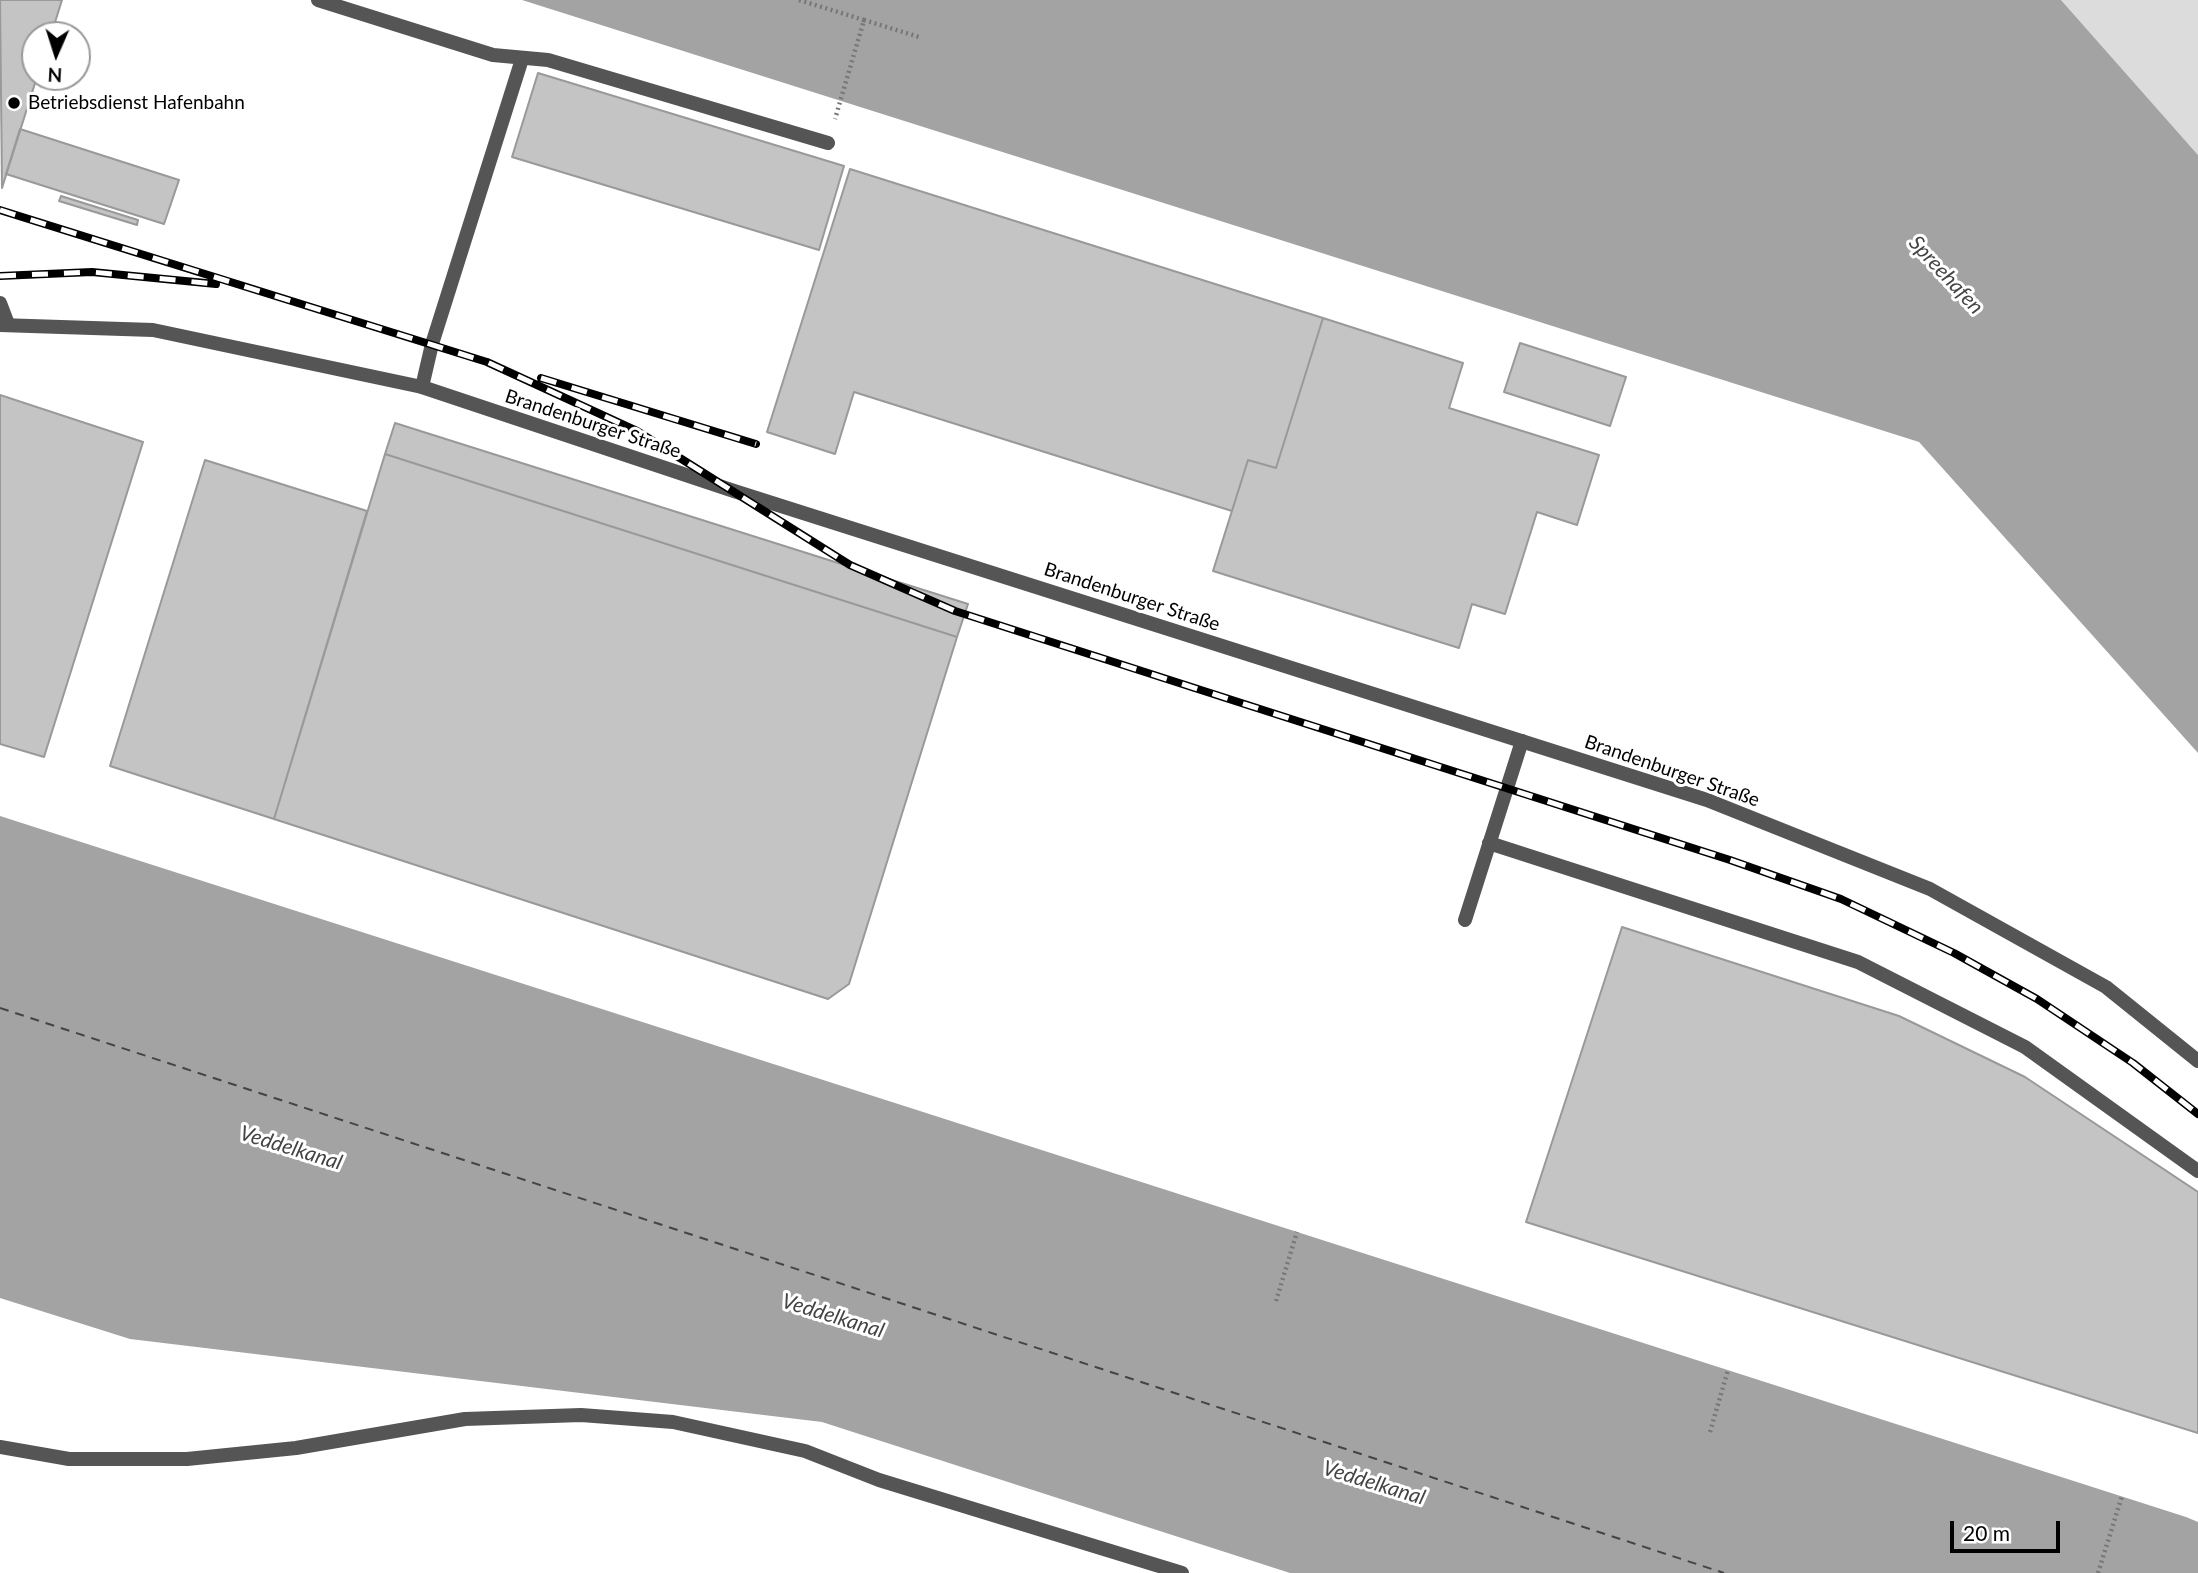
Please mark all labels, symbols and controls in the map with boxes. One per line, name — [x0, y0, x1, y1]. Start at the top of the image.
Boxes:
north arrow — [21, 21, 91, 91]
text: N — [47, 64, 63, 87]
place label: Betriebsdienst Hafenbahn — [28, 92, 245, 114]
marker: Betriebsdienst Hafenbahn — [6, 95, 22, 111]
water label: Spreehafen — [1903, 231, 1989, 319]
street label: Brandenburger Straße — [502, 385, 684, 463]
street label: Brandenburger Straße — [1041, 558, 1223, 636]
street label: Brandenburger Straße — [1582, 730, 1762, 812]
water label: Veddelkanal — [237, 1121, 345, 1175]
water label: Veddelkanal — [779, 1289, 887, 1343]
water label: Veddelkanal — [1320, 1456, 1428, 1510]
scale bar — [1953, 1506, 2063, 1550]
text: 20 m — [1963, 1520, 2010, 1545]

